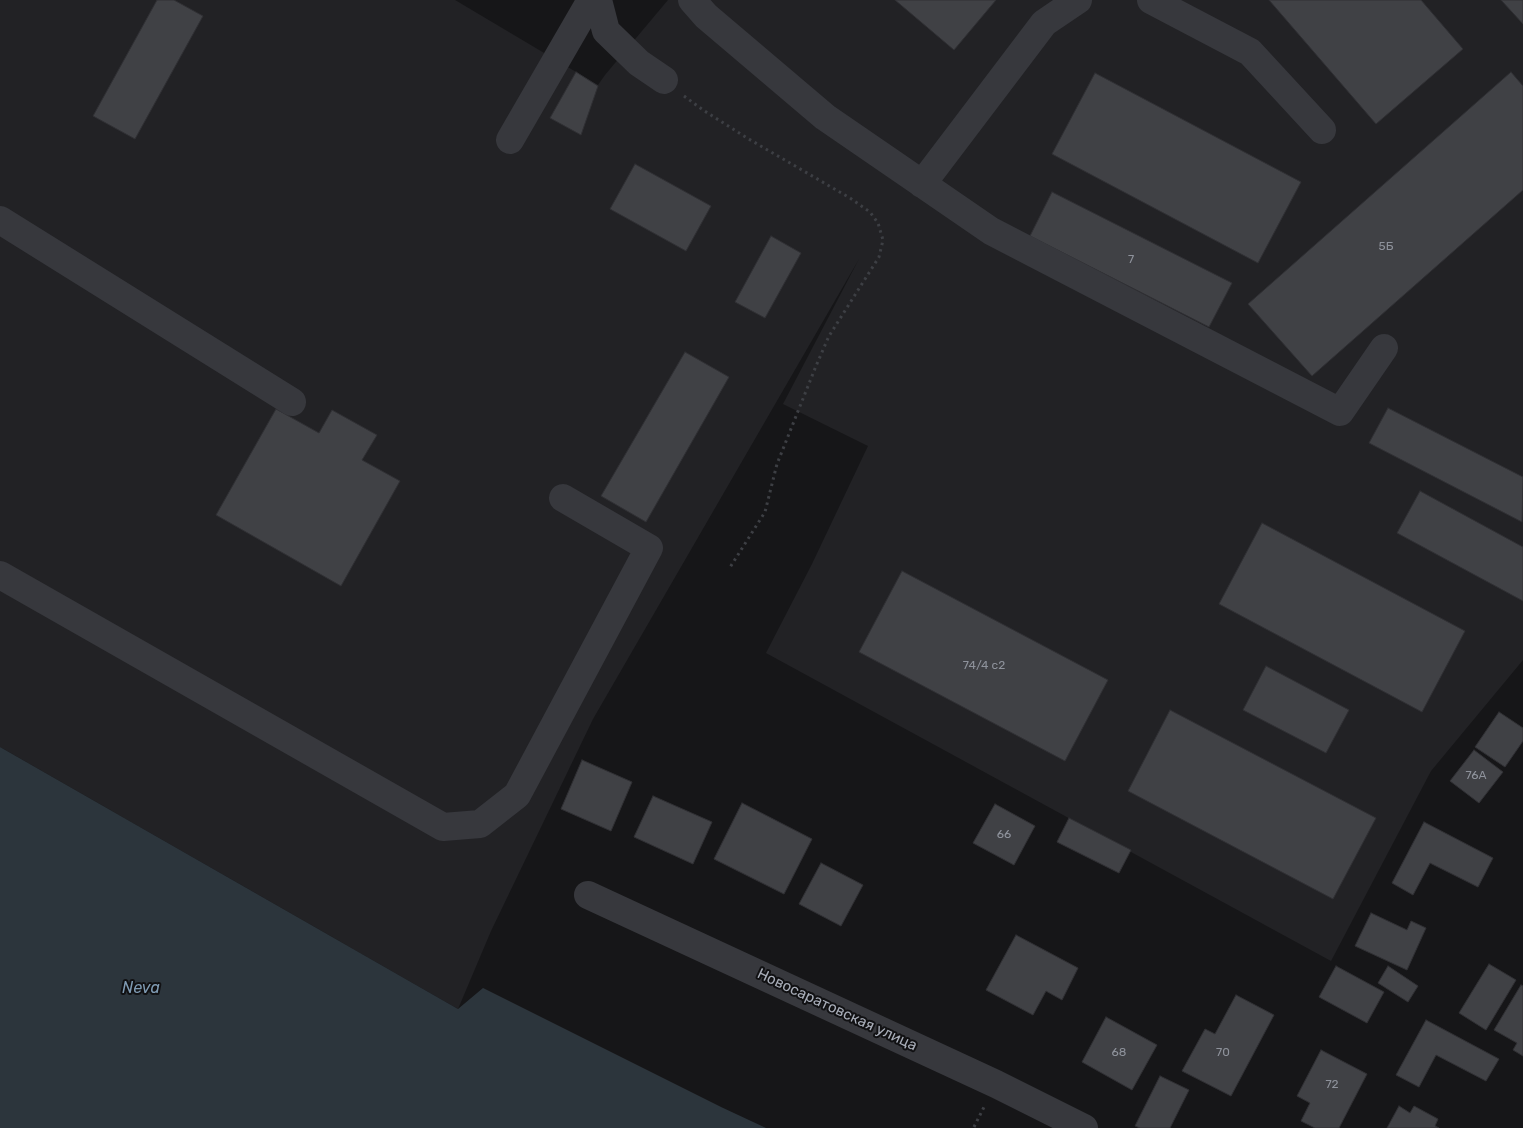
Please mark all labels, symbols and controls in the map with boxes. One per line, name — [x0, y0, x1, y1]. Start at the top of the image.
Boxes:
house number: 5Б — [1379, 240, 1393, 254]
house number: 7 — [1128, 253, 1134, 267]
house number: 74/4 с2 — [963, 659, 1005, 673]
house number: 76А — [1465, 769, 1487, 783]
house number: 66 — [997, 828, 1011, 842]
street label: Новосаратовская улица — [754, 965, 920, 1055]
water label: Neva — [122, 978, 160, 998]
house number: 68 — [1112, 1046, 1126, 1060]
house number: 70 — [1216, 1046, 1230, 1060]
house number: 72 — [1325, 1078, 1339, 1092]

